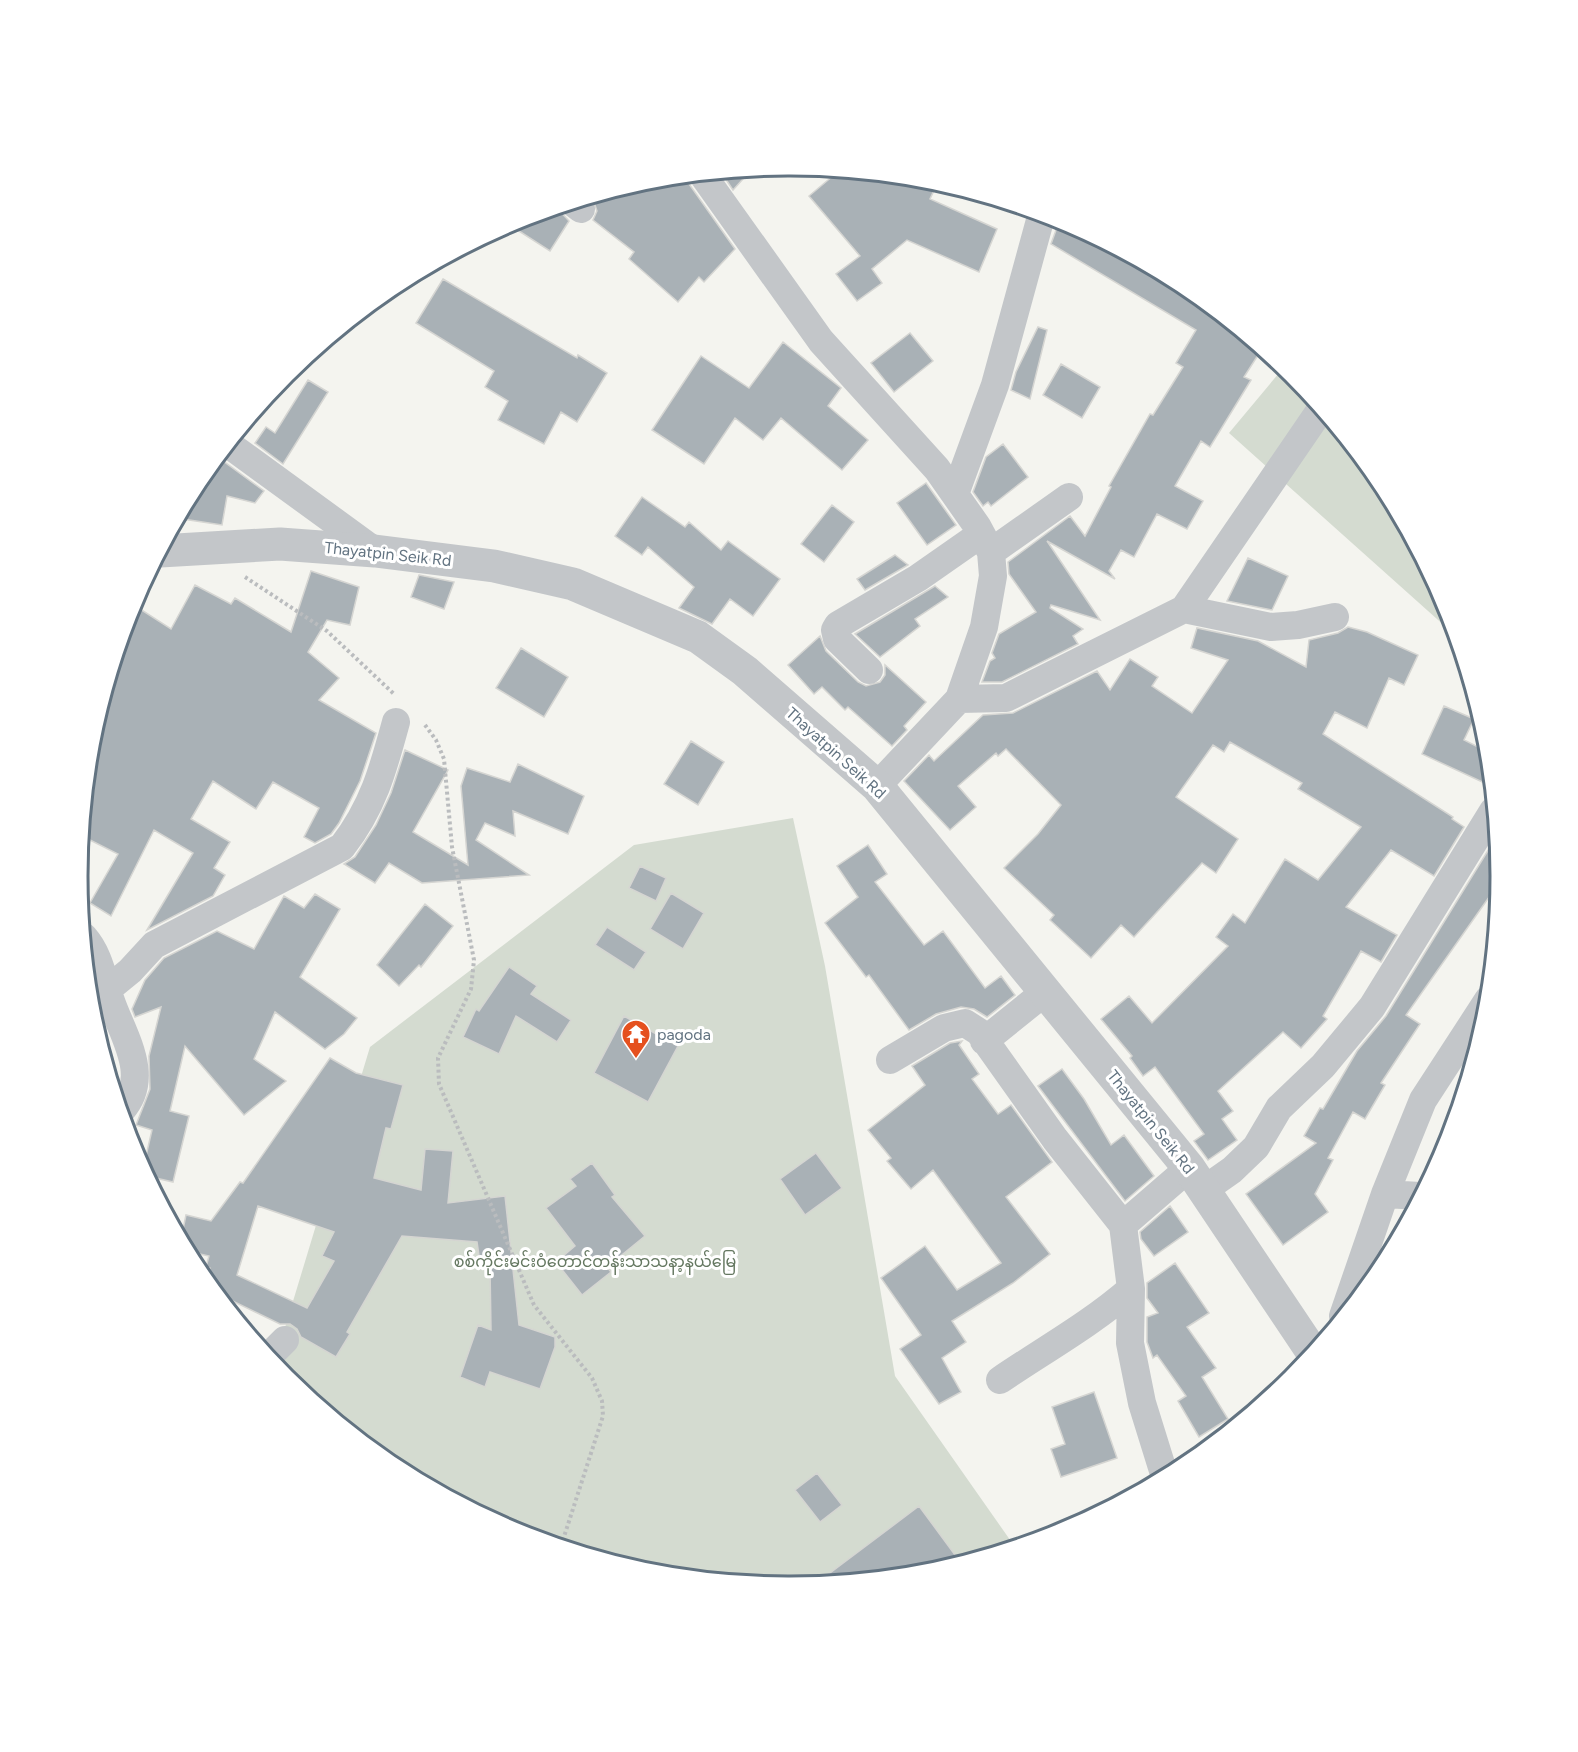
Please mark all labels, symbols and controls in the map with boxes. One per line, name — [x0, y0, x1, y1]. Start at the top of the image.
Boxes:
street label: Thayatpin Seik Rd — [324, 538, 452, 570]
street label: Thayatpin Seik Rd — [782, 703, 890, 803]
temple icon: pagoda — [620, 1018, 652, 1060]
place label: pagoda — [657, 1025, 711, 1044]
street label: Thayatpin Seik Rd — [1103, 1066, 1199, 1178]
park label: စစ်ကိုင်းမင်းဝံတောင်တန်းသာသနာ့နယ်မြေ — [454, 1250, 736, 1276]

